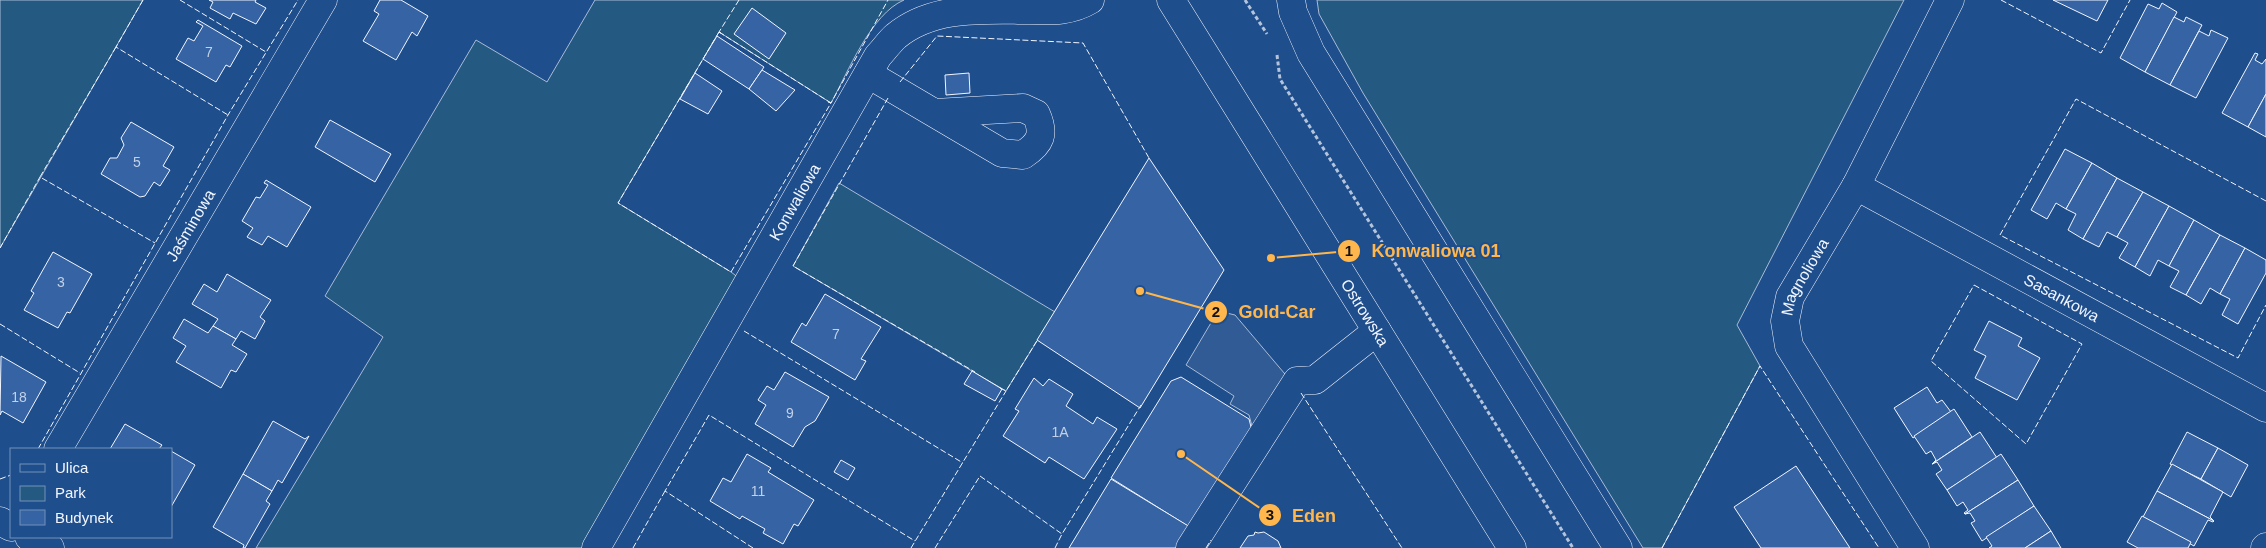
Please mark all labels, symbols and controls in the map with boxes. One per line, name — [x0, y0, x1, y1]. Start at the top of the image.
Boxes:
house number: 7 — [205, 44, 213, 60]
house number: 5 — [133, 154, 141, 170]
street label: Konwaliowa — [766, 160, 823, 243]
street label: Jaśminowa — [162, 186, 218, 264]
callout: Konwaliowa 01 — [1336, 235, 1510, 268]
street label: Magnoliowa — [1778, 235, 1832, 317]
text: Konwaliowa 01 — [1371, 241, 1501, 261]
text: 1 — [1345, 242, 1353, 259]
street label: Sasankowa — [2021, 270, 2102, 325]
house number: 3 — [57, 274, 65, 290]
street label: Ostrowska — [1338, 276, 1393, 349]
callout: Gold-Car — [1203, 295, 1325, 328]
text: Gold-Car — [1238, 302, 1316, 322]
text: 2 — [1212, 303, 1220, 320]
house number: 7 — [832, 326, 840, 342]
house number: 18 — [11, 389, 27, 405]
house number: 9 — [786, 405, 794, 421]
house number: 1A — [1051, 424, 1069, 440]
legend — [10, 448, 172, 538]
text: Ulica — [55, 459, 89, 476]
house number: 11 — [751, 483, 765, 499]
text: Park — [55, 484, 86, 501]
callout: Eden — [1257, 499, 1346, 532]
text: 3 — [1266, 506, 1274, 523]
text: Eden — [1292, 506, 1336, 526]
text: Budynek — [55, 509, 114, 526]

